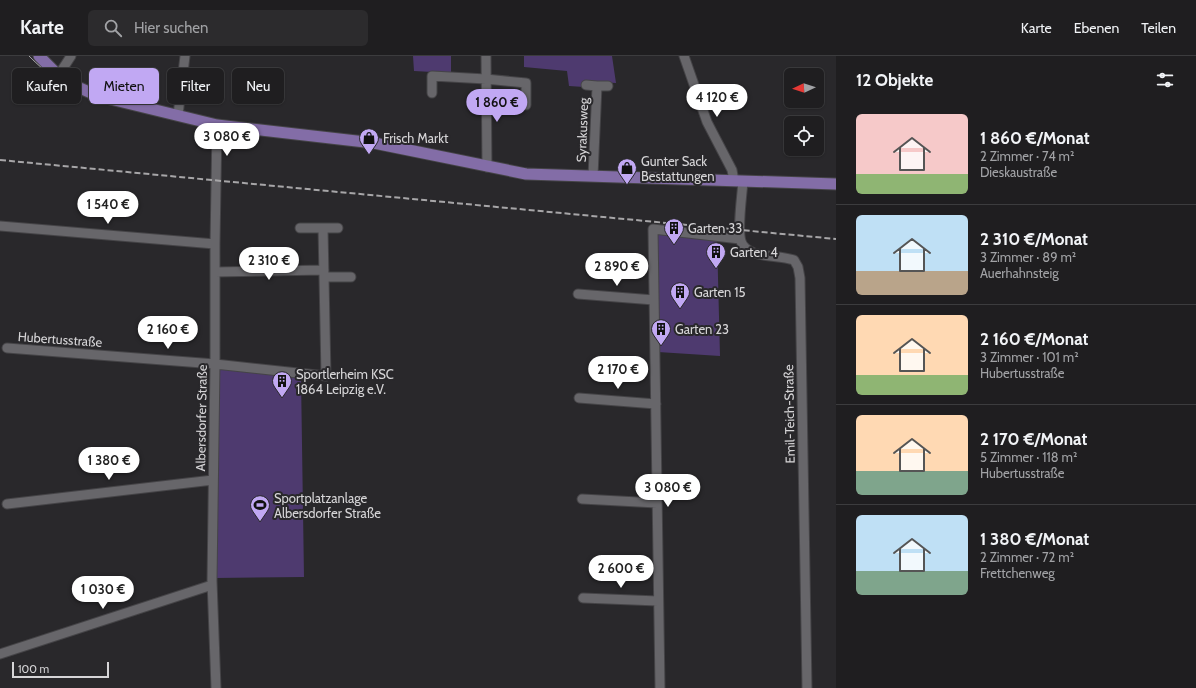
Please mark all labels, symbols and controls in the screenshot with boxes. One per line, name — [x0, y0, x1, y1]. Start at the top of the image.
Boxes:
search box — [88, 10, 368, 46]
text: Karte — [20, 16, 64, 39]
icon: search — [102, 17, 124, 39]
text: Hier suchen — [134, 19, 208, 37]
text: Karte — [1021, 19, 1052, 37]
text: Ebenen — [1074, 19, 1119, 37]
text: Teilen — [1141, 19, 1176, 37]
chip: Kaufen — [12, 68, 81, 104]
chip: Mieten — [89, 68, 159, 104]
chip: Filter — [167, 68, 224, 104]
chip: Neu — [232, 68, 284, 104]
north arrow — [784, 68, 824, 108]
map controls — [784, 68, 824, 156]
icon: filters — [1154, 69, 1176, 91]
text: 12 Objekte — [856, 70, 933, 90]
pin: 4 120 € — [680, 84, 754, 118]
pin: 1 860 € — [460, 89, 534, 123]
text: 4 120 € — [695, 89, 739, 105]
text: 1 860 € — [475, 94, 519, 110]
street label: Syrakusweg — [573, 97, 591, 163]
button: locate — [784, 116, 824, 156]
pin: 3 080 € — [190, 123, 264, 157]
shop icon: Frisch Markt — [358, 127, 380, 155]
text: 3 080 € — [203, 128, 251, 144]
text: 1 860 €/Monat — [980, 128, 1090, 148]
place label: Frisch Markt — [383, 130, 449, 146]
icon: home — [888, 130, 936, 178]
text: 2 Zimmer · 74 m² — [980, 148, 1074, 164]
place label: Gunter Sack Bestattungen — [641, 153, 715, 184]
shop icon: Gunter Sack Bestattungen — [616, 157, 638, 185]
text: Dieskaustraße — [980, 164, 1057, 180]
pin: 1 540 € — [71, 191, 145, 225]
text: 1 540 € — [86, 196, 130, 212]
building icon: Garten 33 — [663, 217, 685, 245]
place label: Garten 33 — [688, 220, 742, 236]
text: 2 310 €/Monat — [980, 229, 1088, 249]
icon: home — [888, 231, 936, 279]
building icon: Garten 4 — [705, 241, 727, 269]
place label: Garten 4 — [730, 244, 778, 260]
pin: 2 310 € — [232, 247, 306, 281]
text: 3 Zimmer · 89 m² — [980, 249, 1076, 265]
text: 2 310 € — [248, 252, 290, 268]
pin: 2 890 € — [580, 253, 654, 287]
text: 2 890 € — [594, 258, 640, 274]
text: Auerhahnsteig — [980, 265, 1059, 281]
building icon: Garten 15 — [669, 281, 691, 309]
place label: Garten 15 — [694, 284, 746, 300]
pin: 2 160 € — [131, 316, 205, 350]
building icon: Garten 23 — [650, 318, 672, 346]
text: 2 160 € — [147, 321, 189, 337]
place label: Garten 23 — [675, 321, 729, 337]
street label: Hubertusstraße — [17, 328, 103, 350]
text: 2 160 €/Monat — [980, 329, 1088, 349]
icon: home — [888, 331, 936, 379]
text: 3 Zimmer · 101 m² — [980, 349, 1078, 365]
pin: 2 170 € — [581, 356, 655, 390]
text: 2 170 € — [597, 361, 639, 377]
street label: Albersdorfer Straße — [192, 364, 210, 472]
street label: Emil-Teich-Straße — [780, 364, 798, 464]
text: Hubertusstraße — [980, 365, 1065, 381]
place label: Sportlerheim KSC 1864 Leipzig e.V. — [296, 366, 394, 397]
building icon: Sportlerheim KSC 1864 Leipzig e.V. — [271, 370, 293, 398]
text: 2 170 €/Monat — [980, 429, 1087, 449]
icon: home — [888, 431, 936, 479]
pin: 1 380 € — [72, 447, 146, 481]
text: 5 Zimmer · 118 m² — [980, 449, 1077, 465]
text: 1 380 € — [87, 452, 131, 468]
text: Hubertusstraße — [980, 465, 1065, 481]
pin: 3 080 € — [631, 474, 705, 508]
text: 3 080 € — [644, 479, 692, 495]
place label: Sportplatzanlage Albersdorfer Straße — [274, 490, 381, 521]
sports icon: Sportplatzanlage Albersdorfer Straße — [249, 494, 271, 522]
text: 1 380 €/Monat — [980, 529, 1089, 549]
icon: home — [888, 531, 936, 579]
text: 2 Zimmer · 72 m² — [980, 549, 1074, 565]
pin: 2 600 € — [584, 555, 658, 589]
text: 2 600 € — [598, 560, 644, 576]
text: Frettchenweg — [980, 565, 1055, 581]
pin: 1 030 € — [66, 576, 140, 610]
text: 1 030 € — [81, 581, 125, 597]
scale bar — [12, 660, 109, 679]
text: 100 m — [18, 662, 49, 676]

